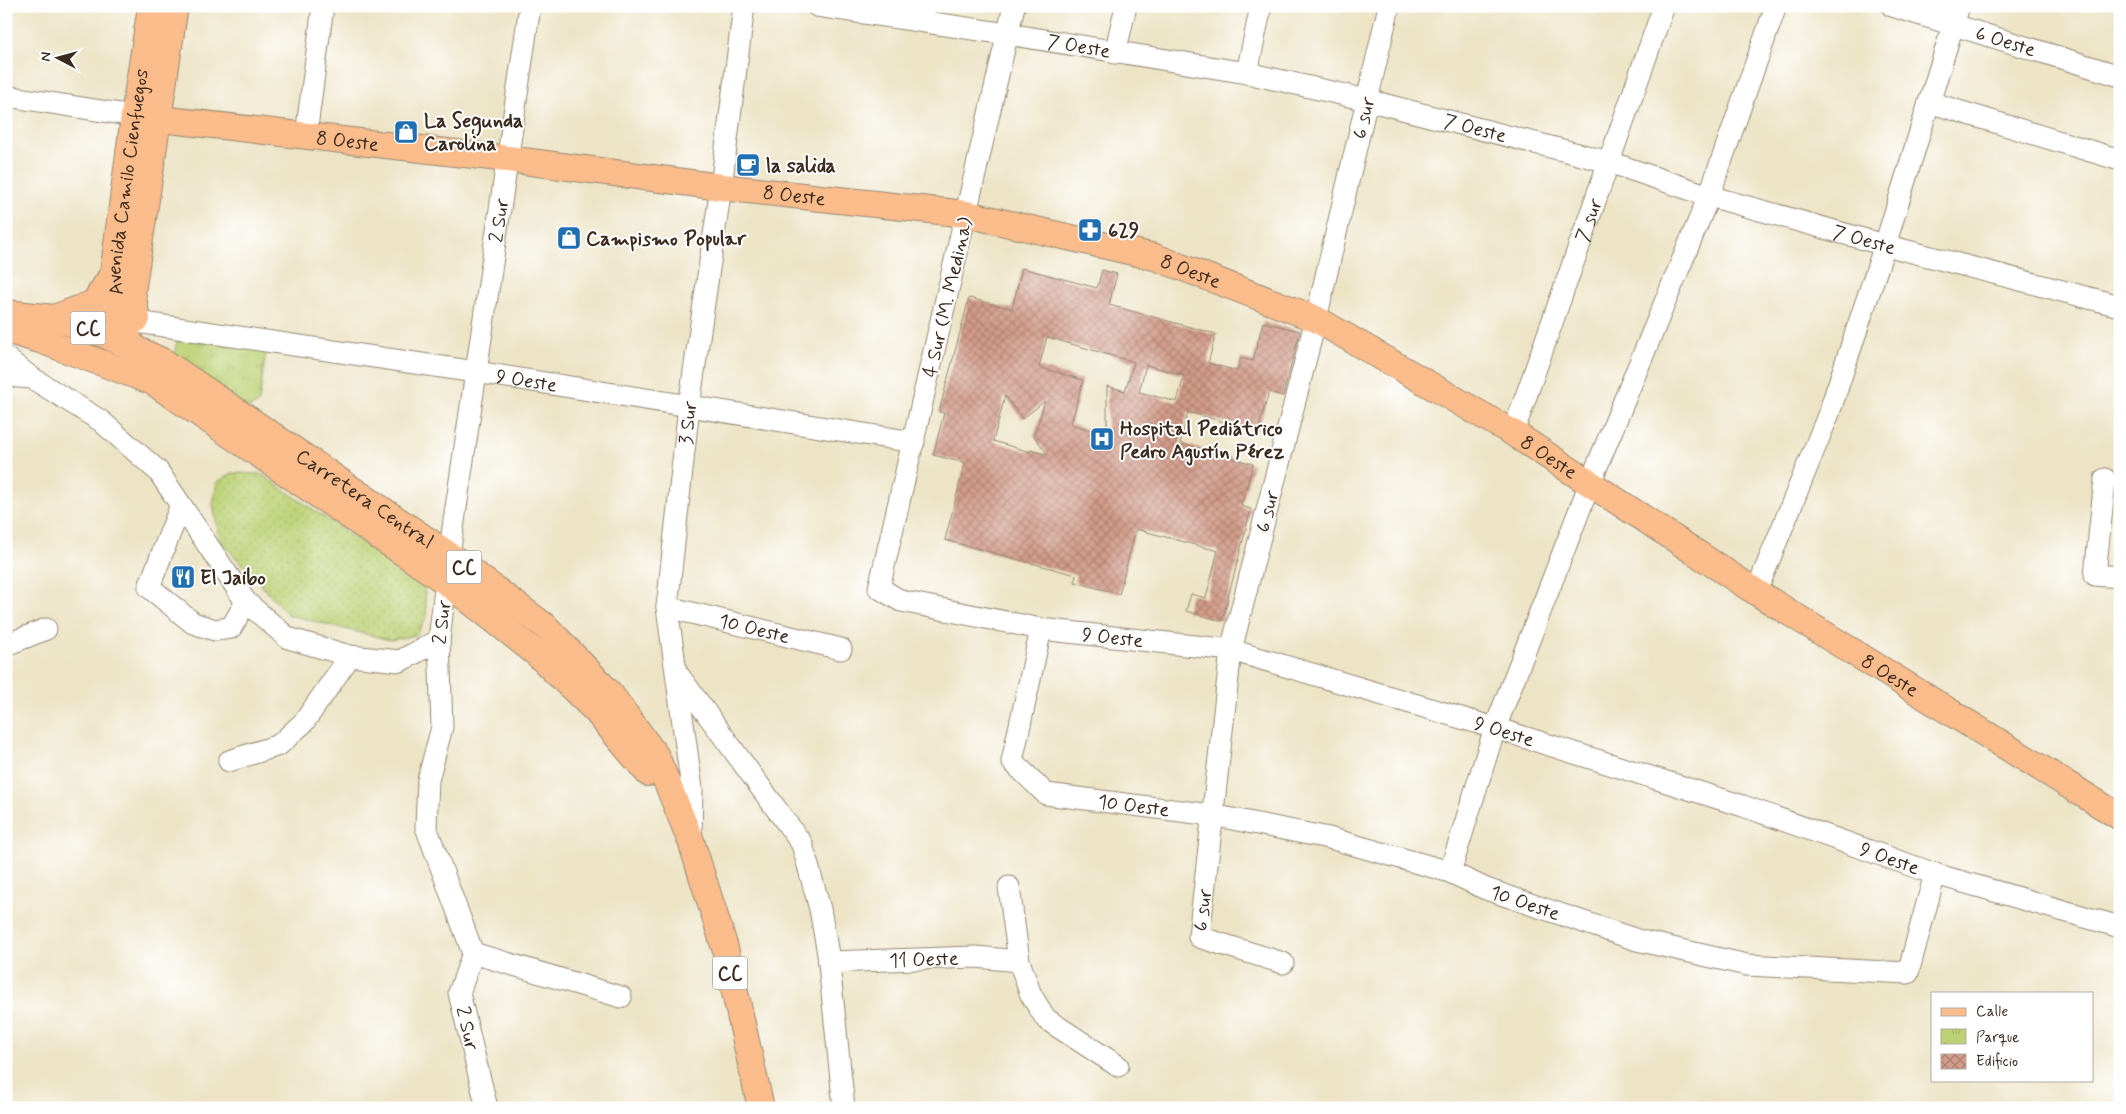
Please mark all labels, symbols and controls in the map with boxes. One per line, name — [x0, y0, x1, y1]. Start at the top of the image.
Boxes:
street label: 6 Oeste — [1972, 20, 2039, 64]
street label: 7 Oeste — [1045, 29, 1113, 66]
north arrow — [32, 32, 82, 82]
text: N — [37, 51, 56, 62]
street label: Avenida Camilo Cienfuegos — [101, 67, 156, 297]
street label: 6 sur — [1346, 94, 1382, 142]
place label: La Segunda Carolina — [424, 108, 523, 158]
street label: 7 Oeste — [1441, 108, 1509, 150]
shop icon: La Segunda Carolina — [393, 119, 419, 145]
street label: 8 Oeste — [315, 125, 380, 159]
cafe icon: la salida — [735, 152, 761, 178]
place label: la salida — [766, 153, 836, 180]
street label: 8 Oeste — [761, 180, 827, 213]
street label: 7 sur — [1570, 194, 1610, 246]
street label: 2 Sur — [483, 196, 517, 244]
street label: 4 Sur (M. Medina) — [917, 215, 980, 380]
pharmacy icon: 629 — [1077, 217, 1103, 243]
place label: 629 — [1108, 218, 1139, 245]
street label: 7 Oeste — [1830, 219, 1898, 262]
shop icon: Campismo Popular — [556, 225, 582, 251]
place label: Campismo Popular — [586, 226, 747, 253]
street label: 8 Oeste — [1156, 248, 1225, 296]
road number: CC — [70, 312, 106, 344]
street label: 9 Oeste — [494, 363, 559, 400]
street label: 3 Sur — [673, 399, 705, 446]
place label: Hospital Pediátrico Pedro Agustín Pérez — [1120, 416, 1284, 466]
hospital icon: Hospital Pediátrico Pedro Agustín Pérez — [1089, 426, 1115, 452]
street label: 8 Oeste — [1515, 429, 1582, 487]
street label: Carretera Central — [290, 443, 439, 556]
street label: 6 sur — [1250, 487, 1287, 535]
road number: CC — [446, 550, 482, 584]
restaurant icon: El Jaibo — [170, 564, 196, 590]
place label: El Jaibo — [200, 565, 266, 592]
street label: 2 Sur — [427, 598, 459, 646]
street label: 10 Oeste — [716, 608, 792, 651]
street label: 9 Oeste — [1081, 622, 1145, 655]
street label: 8 Oeste — [1856, 648, 1923, 704]
street label: 9 Oeste — [1471, 711, 1537, 755]
street label: 10 Oeste — [1096, 789, 1171, 825]
street label: 9 Oeste — [1856, 836, 1923, 882]
street label: 10 Oeste — [1486, 879, 1563, 928]
street label: 6 sur — [1188, 887, 1219, 933]
street label: 11 Oeste — [889, 946, 959, 975]
road number: CC — [712, 956, 748, 990]
legend — [1931, 992, 2094, 1082]
text: Calle — [1976, 1002, 2008, 1022]
street label: 2 Sur — [448, 1004, 485, 1054]
text: Parque — [1976, 1028, 2019, 1048]
text: Edificio — [1976, 1052, 2018, 1072]

